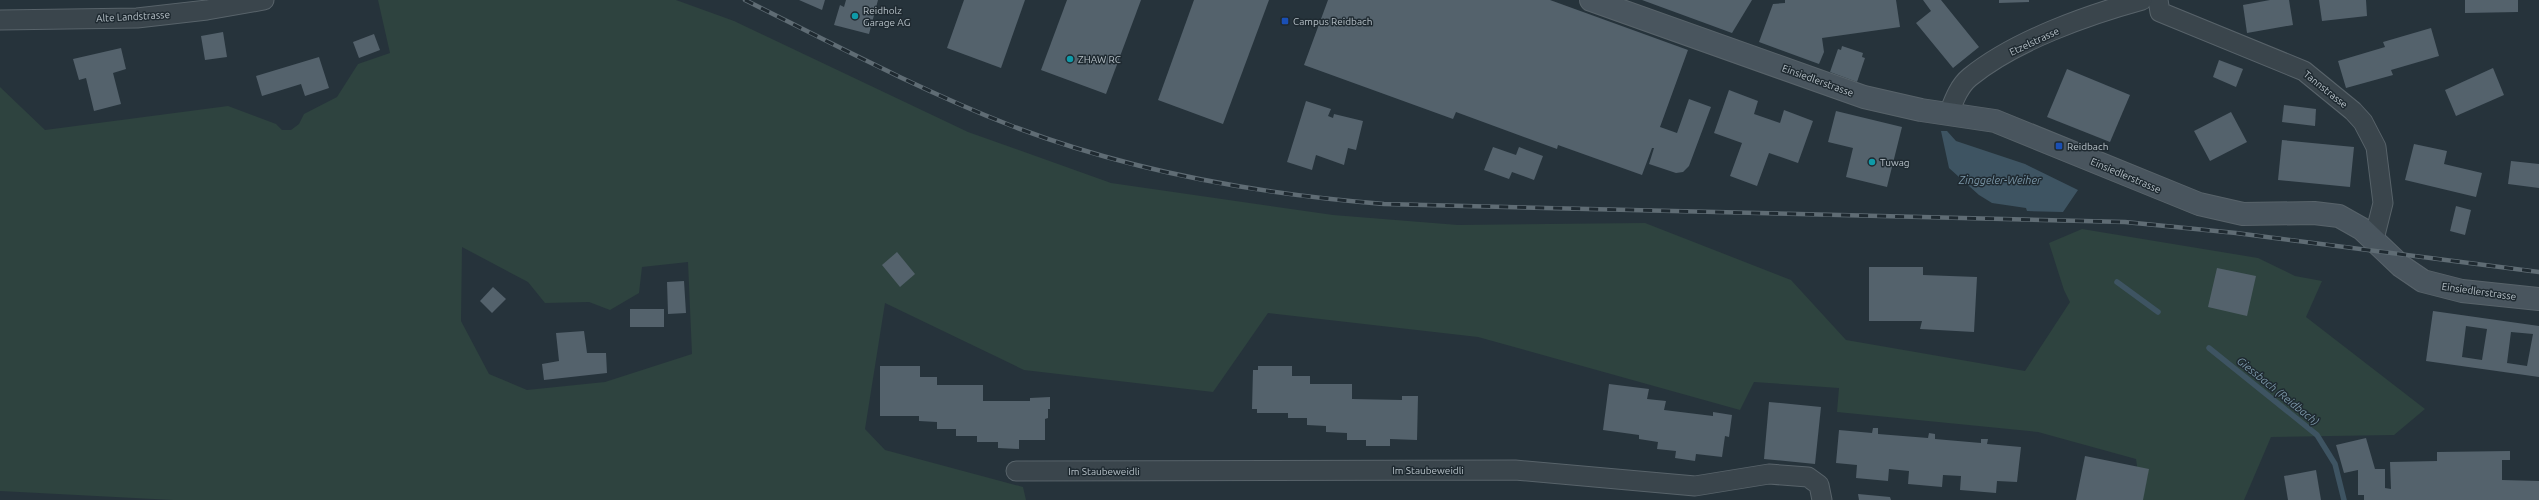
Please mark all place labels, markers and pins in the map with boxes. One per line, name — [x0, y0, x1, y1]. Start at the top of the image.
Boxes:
place label: Reidholz Garage AG — [863, 5, 910, 28]
marker: Reidholz Garage AG — [850, 11, 860, 21]
marker: Campus Reidbach — [1280, 16, 1290, 26]
place label: Campus Reidbach — [1293, 16, 1372, 27]
marker: ZHAW RC — [1065, 54, 1075, 64]
place label: ZHAW RC — [1078, 54, 1121, 65]
marker: Reidbach — [2054, 141, 2064, 151]
place label: Reidbach — [2067, 141, 2108, 152]
marker: Tuwag — [1867, 157, 1877, 167]
place label: Tuwag — [1880, 157, 1910, 168]

